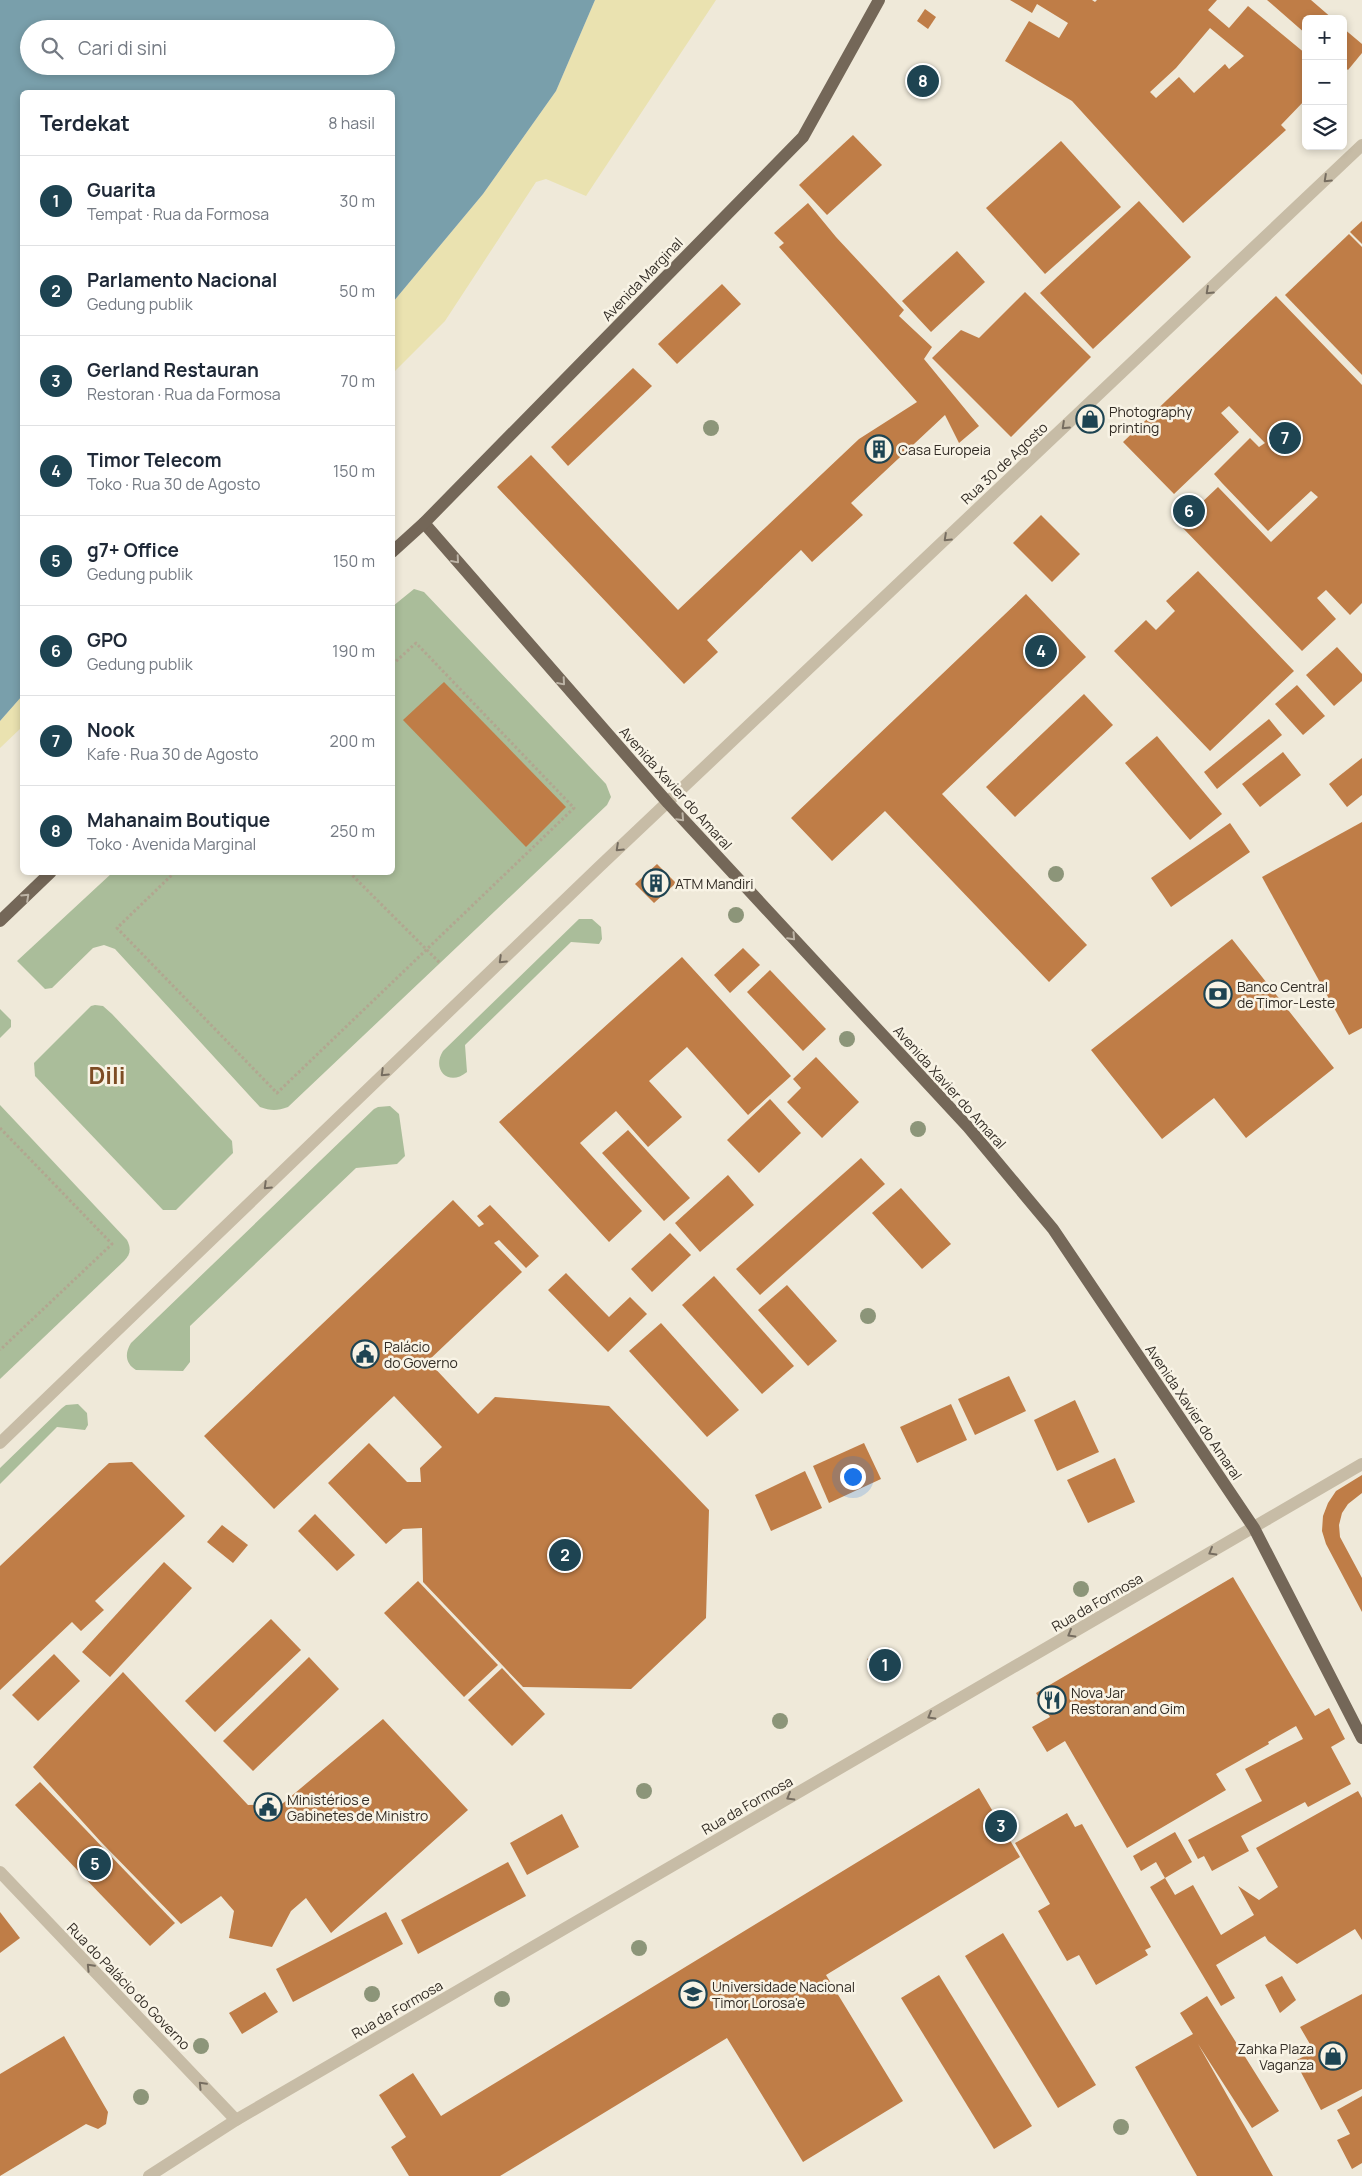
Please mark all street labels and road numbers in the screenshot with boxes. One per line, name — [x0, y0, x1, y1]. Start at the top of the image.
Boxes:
street label: Avenida Marginal — [597, 233, 687, 325]
street label: Rua 30 de Agosto — [956, 418, 1052, 508]
street label: Avenida Xavier do Amaral — [616, 722, 736, 854]
street label: Avenida Xavier do Amaral — [890, 1021, 1010, 1153]
street label: Avenida Xavier do Amaral — [1141, 1341, 1247, 1483]
street label: Rua da Formosa — [1048, 1568, 1146, 1636]
street label: Rua da Formosa — [698, 1771, 796, 1839]
street label: Rua do Palácio do Governo — [63, 1918, 195, 2054]
street label: Rua da Formosa — [348, 1975, 446, 2043]

